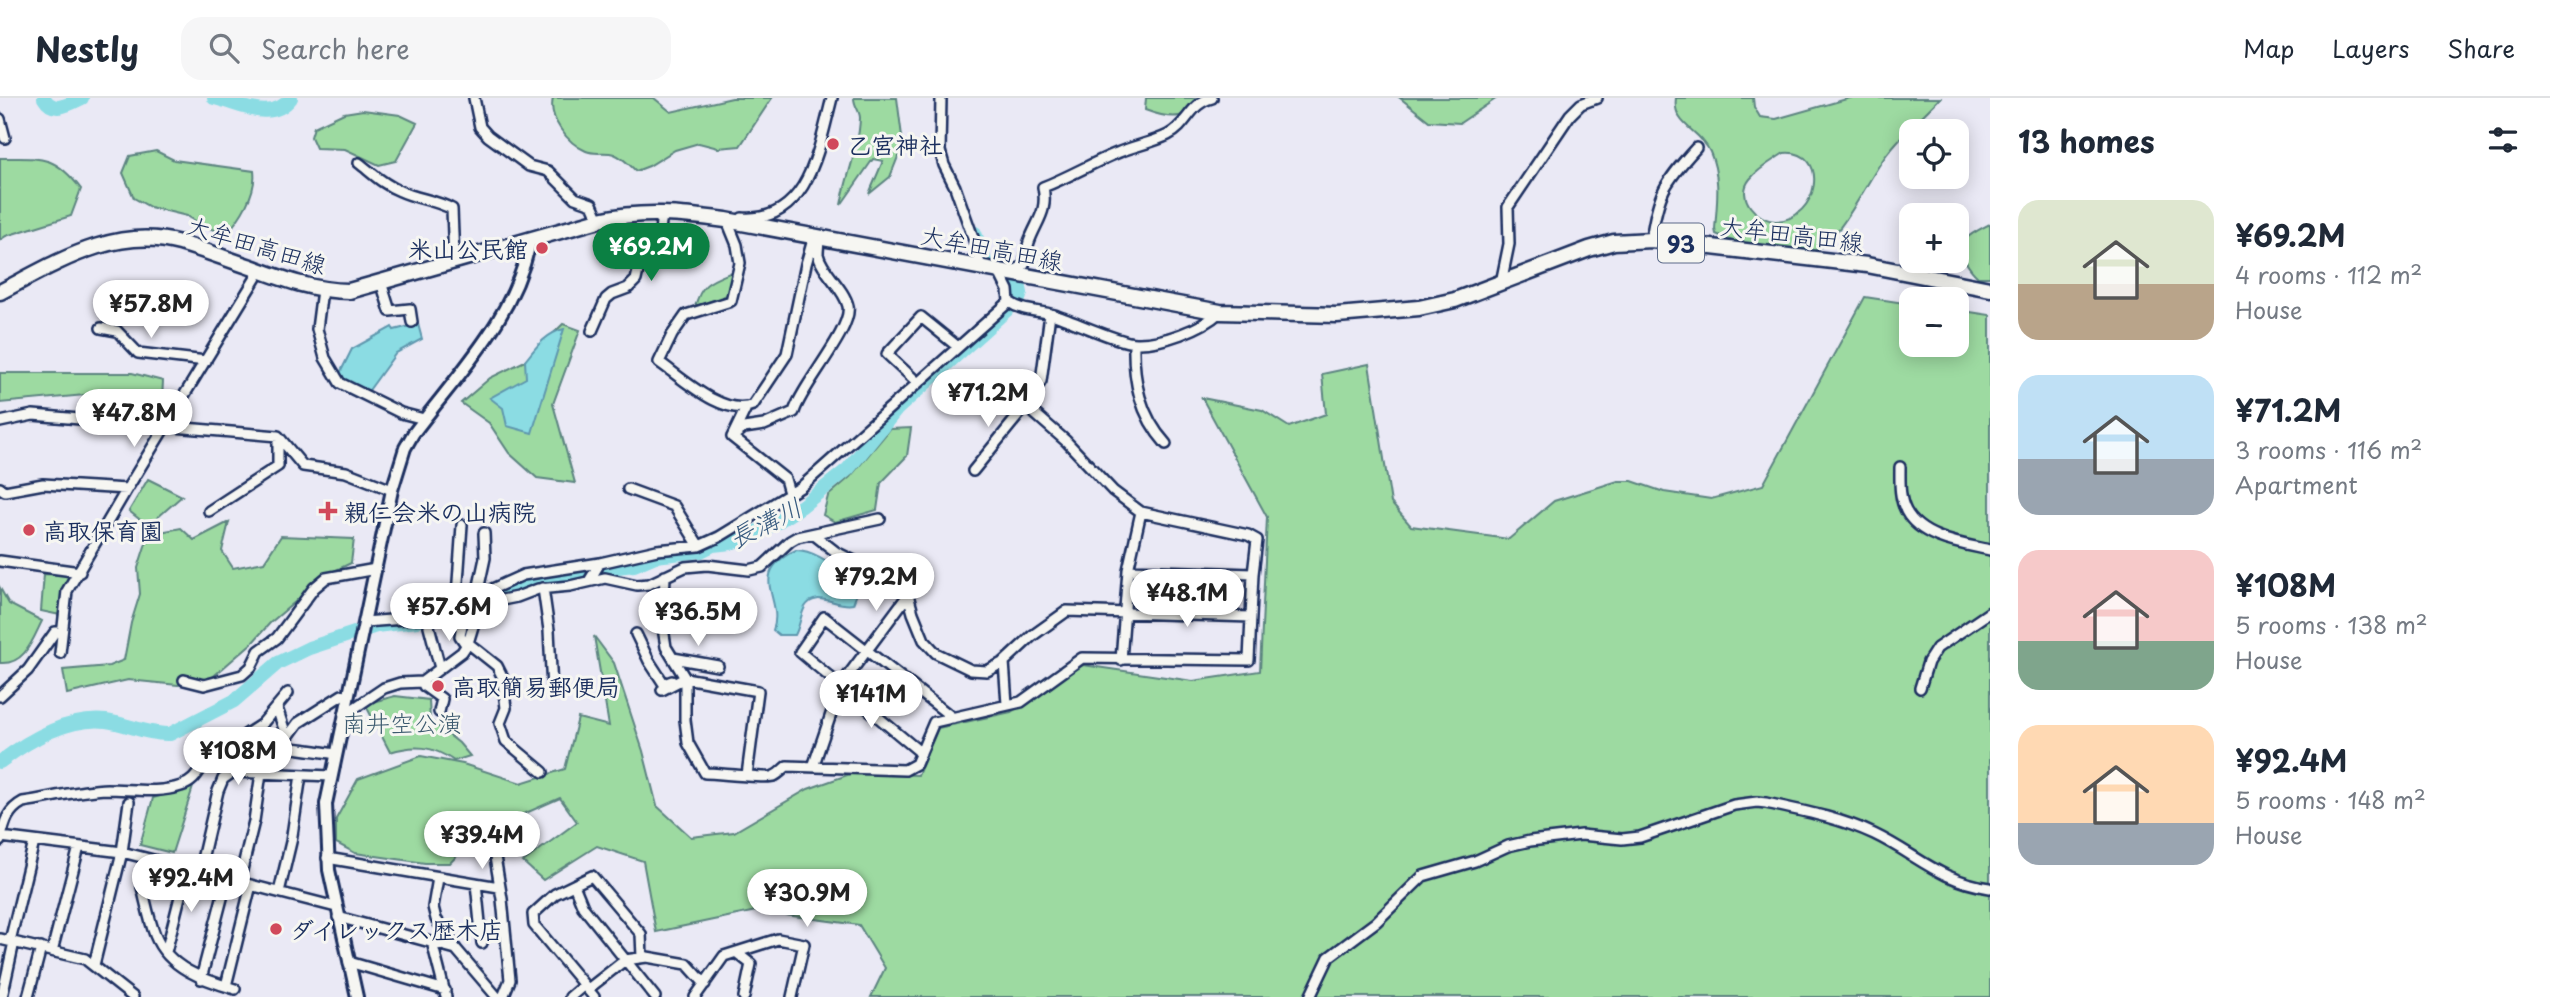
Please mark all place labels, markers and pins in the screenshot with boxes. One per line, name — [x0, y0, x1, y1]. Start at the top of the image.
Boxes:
place label: 乙宮神社 — [847, 126, 943, 162]
marker: 乙宮神社 — [825, 136, 841, 152]
pin: ¥69.2M — [594, 223, 708, 283]
place label: 米山公民館 — [408, 230, 528, 266]
marker: 米山公民館 — [534, 240, 550, 256]
pin: ¥57.8M — [94, 280, 208, 340]
pin: ¥71.2M — [931, 370, 1045, 429]
pin: ¥47.8M — [77, 390, 191, 449]
place label: 親仁会米の山病院 — [344, 493, 536, 529]
marker: 親仁会米の山病院 — [318, 501, 338, 521]
place label: 高取保育園 — [43, 512, 163, 548]
marker: 高取保育園 — [21, 522, 37, 538]
pin: ¥79.2M — [819, 554, 933, 613]
pin: ¥48.1M — [1130, 570, 1244, 629]
pin: ¥57.6M — [392, 584, 506, 643]
pin: ¥36.5M — [641, 588, 755, 648]
place label: 高取簡易郵便局 — [452, 668, 620, 704]
pin: ¥141M — [822, 670, 920, 730]
marker: 高取簡易郵便局 — [430, 678, 446, 694]
pin: ¥108M — [189, 728, 287, 787]
pin: ¥39.4M — [425, 812, 539, 871]
pin: ¥92.4M — [134, 854, 248, 914]
pin: ¥30.9M — [750, 870, 864, 929]
place label: ダイレックス歴木店 — [290, 911, 504, 947]
marker: ダイレックス歴木店 — [268, 921, 284, 937]

